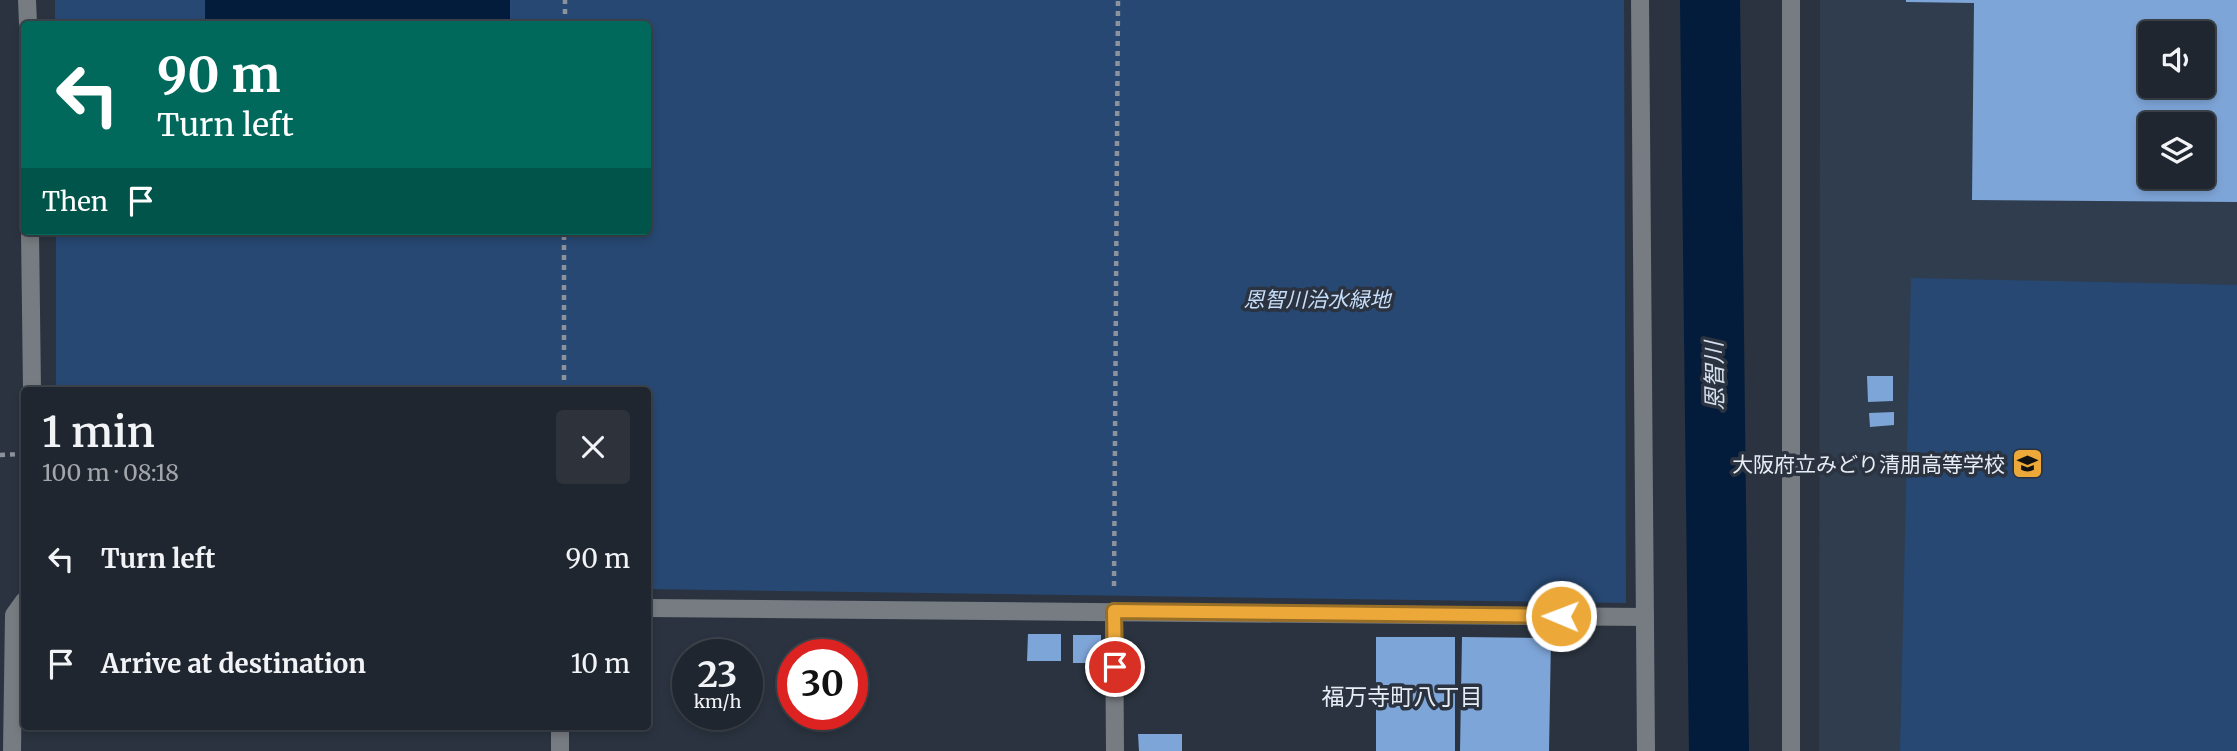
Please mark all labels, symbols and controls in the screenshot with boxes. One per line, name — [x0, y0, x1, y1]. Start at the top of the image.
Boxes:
map controls — [2138, 21, 2215, 189]
button: sound — [2138, 21, 2215, 98]
text: 90 m — [157, 44, 281, 105]
icon: left — [42, 49, 133, 140]
text: Turn left — [157, 105, 294, 145]
button: layers — [2138, 112, 2215, 189]
icon: arrive — [122, 182, 160, 220]
text: Then — [42, 185, 108, 218]
park label: 恩智川治水緑地 — [1244, 286, 1392, 313]
water label: 恩智川 — [1699, 338, 1729, 411]
text: 1 min — [42, 406, 155, 458]
button: close — [556, 410, 630, 484]
school or university icon: 大阪府立みどり清朋高等学校 — [2011, 447, 2045, 481]
place label: 大阪府立みどり清朋高等学校 — [1732, 451, 2005, 478]
text: 100 m · 08:18 — [42, 458, 179, 487]
icon: left — [42, 540, 80, 578]
text: Turn left — [101, 542, 215, 575]
text: 90 m — [566, 542, 630, 575]
position arrow — [1524, 579, 1598, 653]
pin — [1085, 637, 1145, 697]
speed limit sign: 30 — [777, 639, 868, 730]
icon: arrive — [42, 645, 80, 683]
text: Arrive at destination — [101, 647, 366, 680]
text: 10 m — [571, 647, 630, 680]
icon: arrive — [1096, 648, 1134, 686]
text: 23 — [698, 653, 737, 697]
district label: 福万寺町八丁目 — [1322, 682, 1483, 711]
text: km/h — [694, 690, 741, 713]

